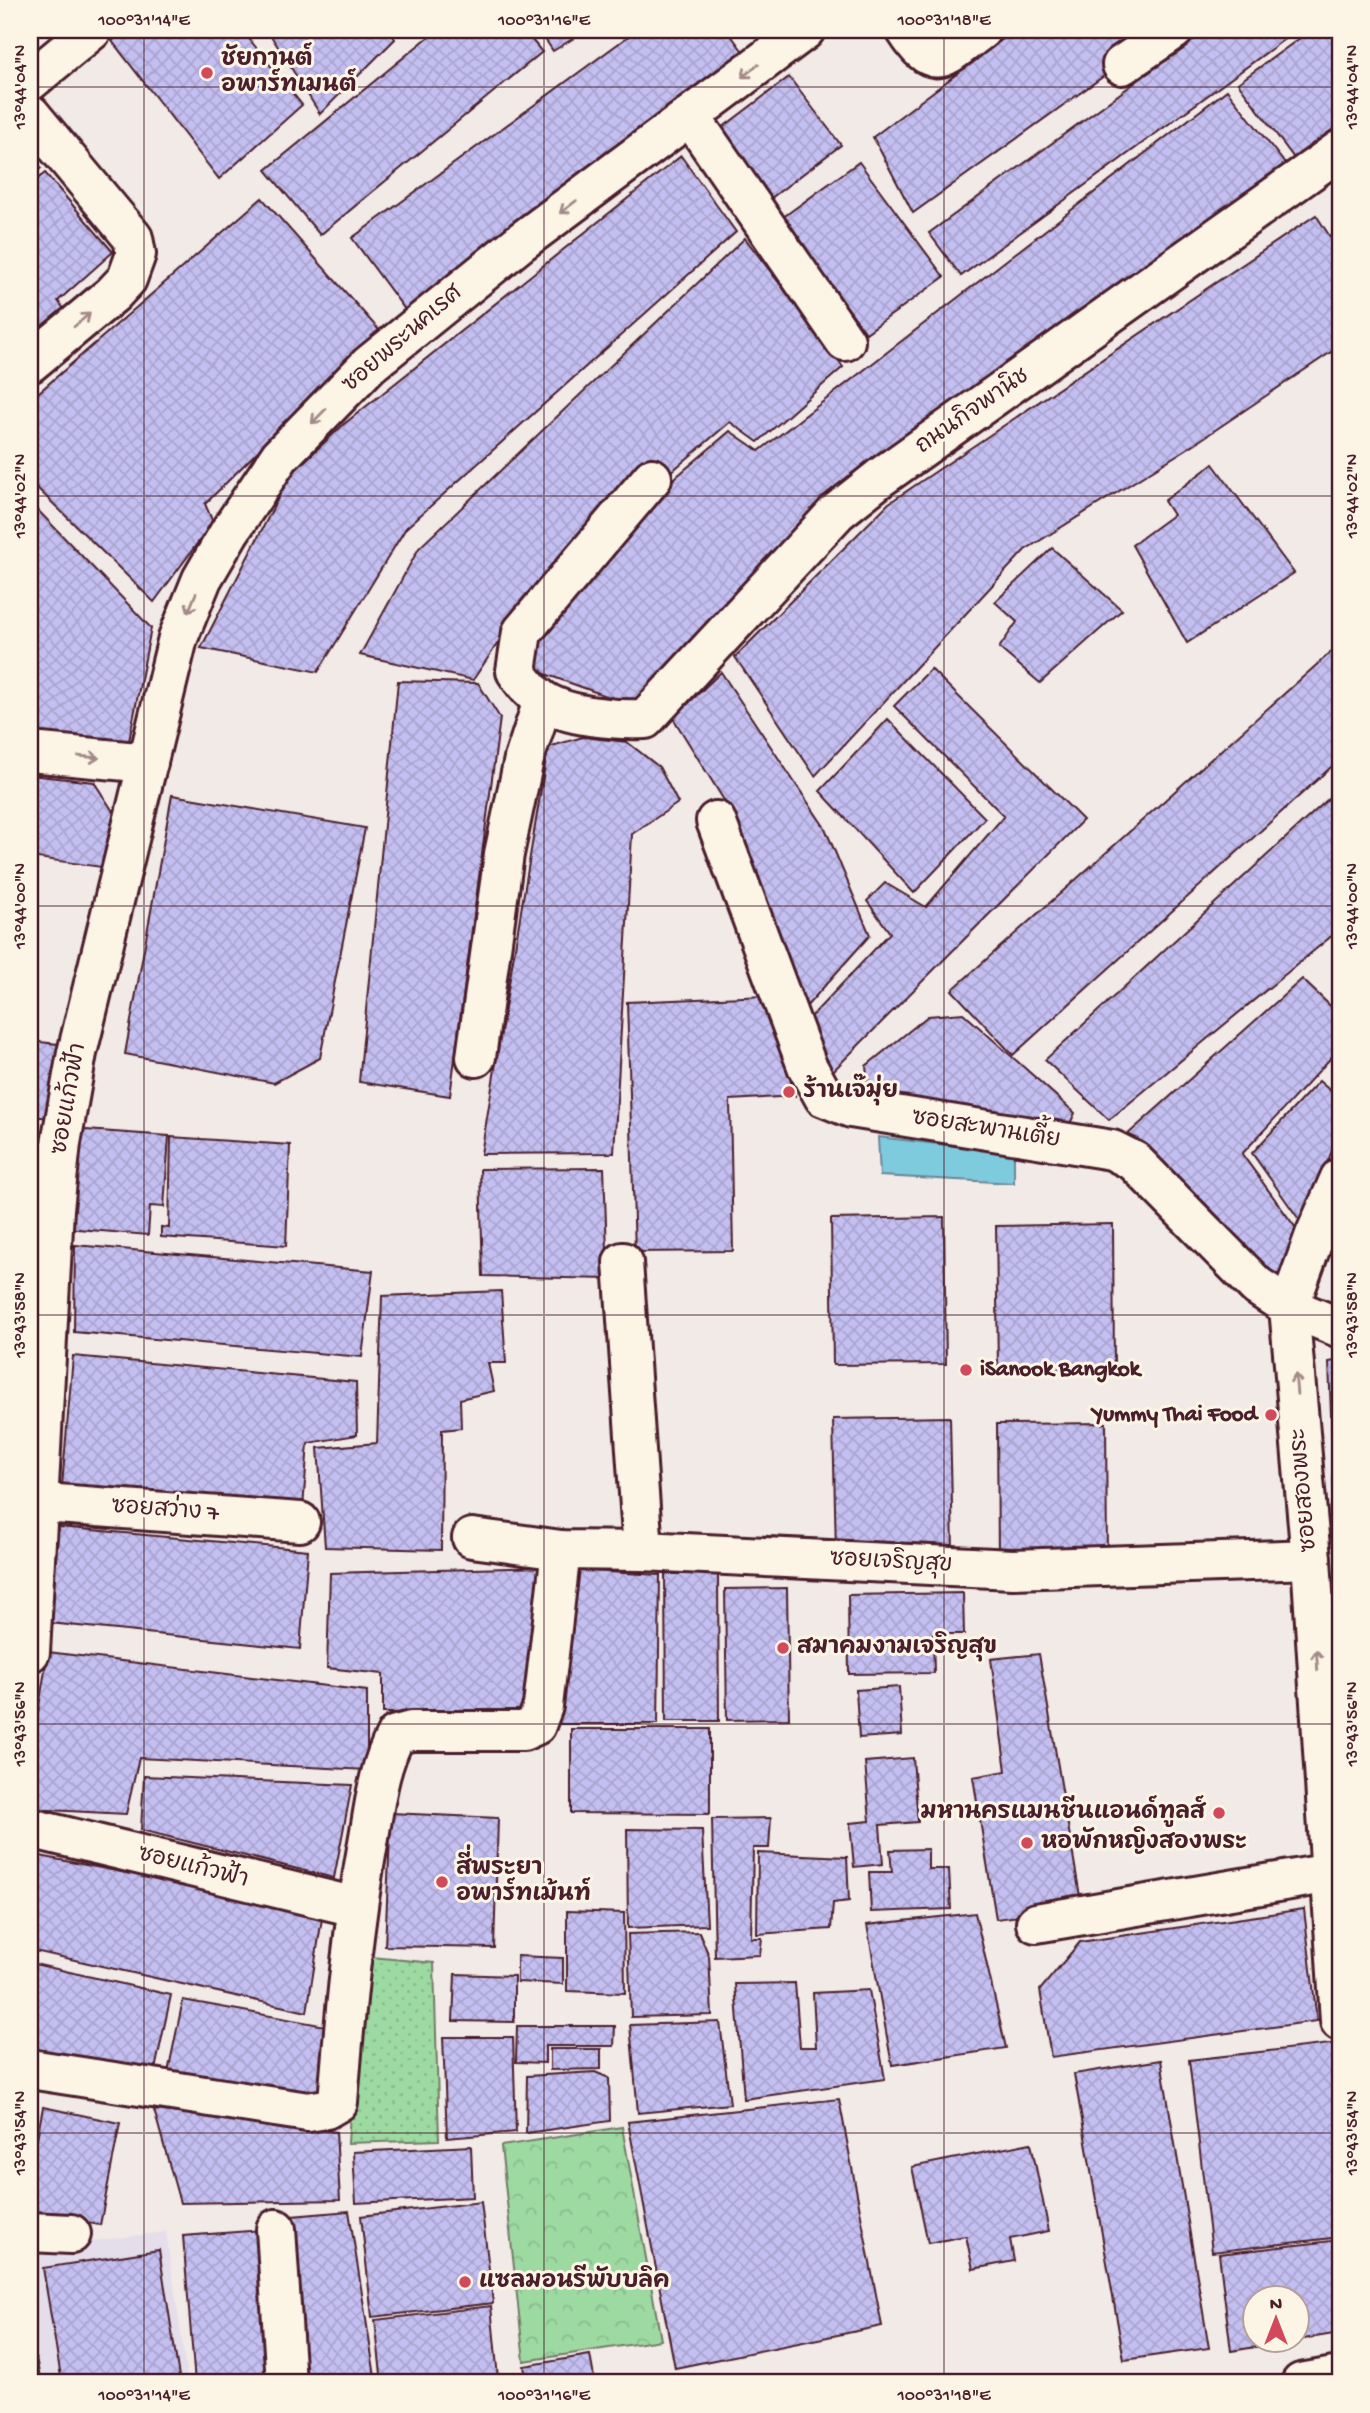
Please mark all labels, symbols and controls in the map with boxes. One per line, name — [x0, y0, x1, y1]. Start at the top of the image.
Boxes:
text: 100°31'14"E — [97, 11, 191, 32]
text: 100°31'16"E — [497, 11, 591, 32]
text: 100°31'18"E — [897, 11, 991, 32]
place label: ชัยกานต์ อพาร์ทเมนต์ — [221, 42, 357, 100]
text: 13°44'04"N — [11, 45, 32, 130]
text: 13°44'04"N — [1343, 45, 1364, 130]
one-way arrow — [741, 63, 760, 78]
marker: ชัยกานต์ อพาร์ทเมนต์ — [199, 65, 215, 81]
one-way arrow — [559, 200, 578, 214]
street label: ซอยพระนคเรศ — [338, 280, 469, 399]
one-way arrow — [73, 312, 91, 328]
street label: ถนนกิจพานิช — [909, 360, 1035, 461]
one-way arrow — [310, 407, 327, 424]
text: 13°44'02"N — [11, 454, 32, 539]
text: 13°44'02"N — [1343, 454, 1364, 539]
one-way arrow — [185, 592, 198, 613]
one-way arrow — [77, 751, 100, 764]
text: 13°44'00"N — [11, 863, 32, 950]
text: 13°44'00"N — [1343, 863, 1364, 950]
street label: ซอยแก้วฟ้า — [42, 1040, 93, 1157]
place label: ร้านเจ๊มุ่ย — [803, 1073, 898, 1106]
marker: ร้านเจ๊มุ่ย — [781, 1084, 797, 1100]
street label: ซอยสะพานเตี้ย — [910, 1092, 1064, 1155]
text: 13°43'58"N — [11, 1272, 32, 1359]
text: 13°43'58"N — [1343, 1272, 1364, 1359]
place label: iSanook Bangkok — [980, 1357, 1143, 1384]
marker: iSanook Bangkok — [958, 1362, 974, 1378]
one-way arrow — [1289, 1374, 1302, 1396]
place label: Yummy Thai Food — [1090, 1402, 1260, 1429]
marker: Yummy Thai Food — [1263, 1407, 1279, 1423]
street label: ซอยสองพระ — [1286, 1427, 1324, 1553]
street label: ซอยสว่าง 7 — [110, 1489, 221, 1528]
street label: ซอยเจริญสุข — [829, 1542, 953, 1581]
place label: สมาคมงามเจริญสุข — [797, 1631, 997, 1662]
marker: สมาคมงามเจริญสุข — [775, 1640, 791, 1656]
one-way arrow — [1311, 1649, 1324, 1672]
text: 13°43'56"N — [11, 1682, 32, 1767]
text: 13°43'56"N — [1343, 1682, 1364, 1767]
place label: มหานครแมนชีนแอนด์ทูลส์ — [920, 1795, 1207, 1827]
marker: มหานครแมนชีนแอนด์ทูลส์ — [1211, 1805, 1227, 1821]
place label: หอพักหญิงสองพระ — [1041, 1826, 1247, 1857]
marker: หอพักหญิงสองพระ — [1019, 1835, 1035, 1851]
street label: ซอยแก้วฟ้า — [135, 1836, 252, 1895]
place label: สี่พระยา อพาร์ทเม้นท์ — [456, 1844, 591, 1909]
marker: สี่พระยา อพาร์ทเม้นท์ — [434, 1874, 450, 1890]
text: 13°43'54"N — [11, 2091, 32, 2176]
text: 13°43'54"N — [1343, 2091, 1364, 2176]
place label: แซลมอนรีพับบลิค — [479, 2264, 670, 2296]
marker: แซลมอนรีพับบลิค — [457, 2274, 473, 2290]
north arrow — [1240, 2284, 1310, 2354]
text: N — [1270, 2294, 1282, 2317]
text: 100°31'14"E — [97, 2386, 191, 2407]
text: 100°31'16"E — [497, 2386, 591, 2407]
text: 100°31'18"E — [897, 2386, 991, 2407]

